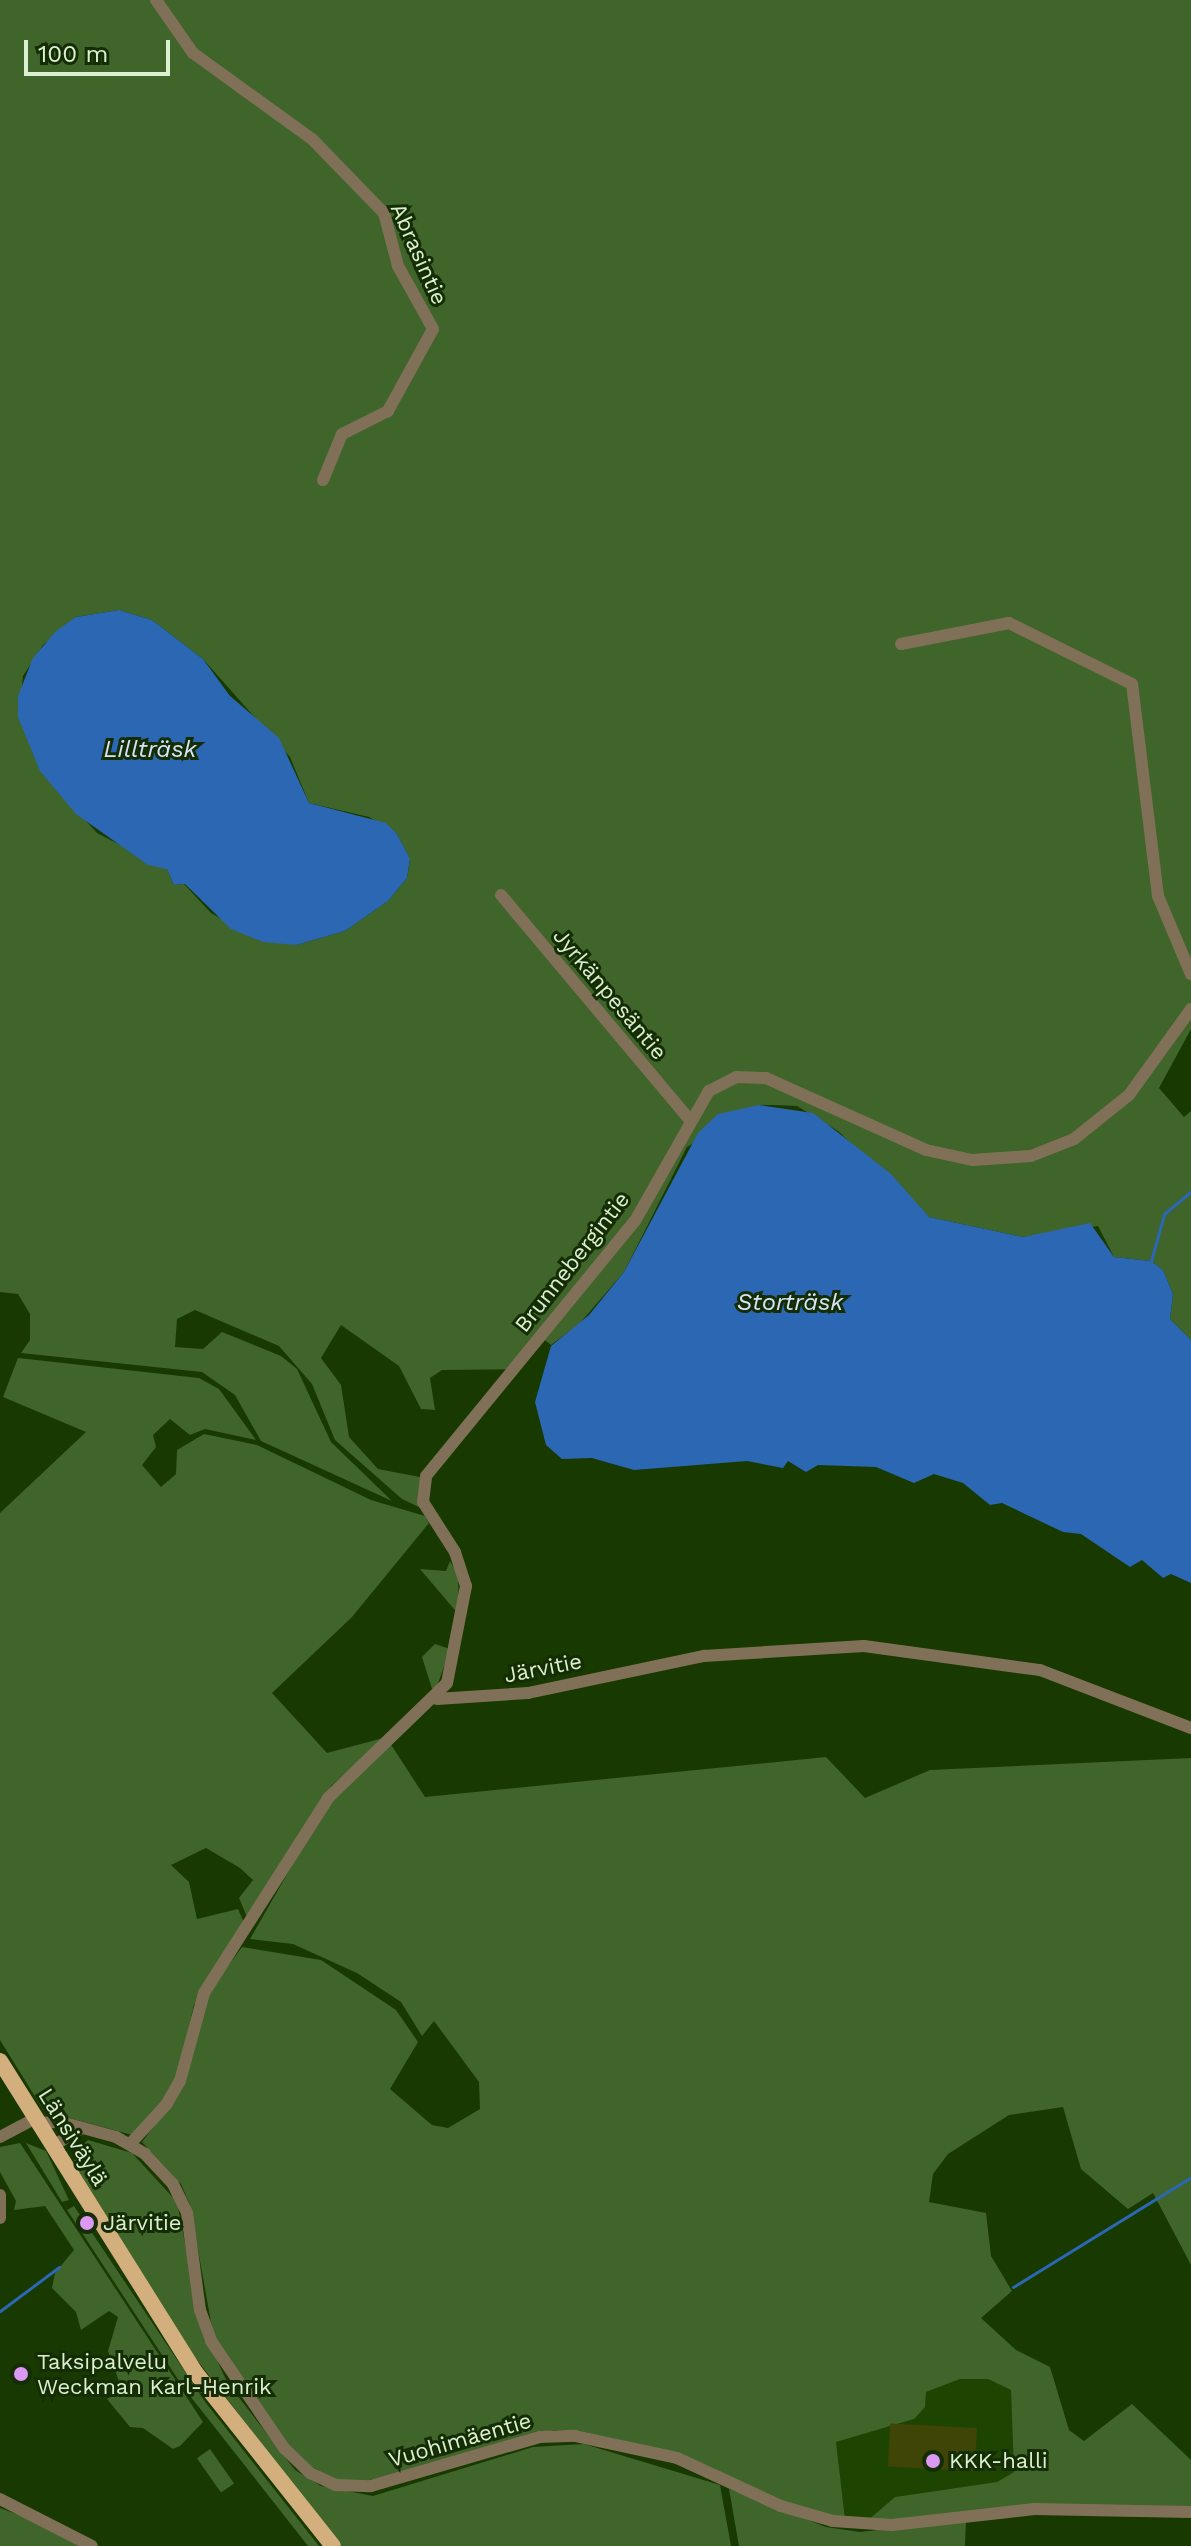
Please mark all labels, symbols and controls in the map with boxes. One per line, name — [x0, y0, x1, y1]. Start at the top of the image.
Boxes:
scale bar — [28, 24, 174, 74]
text: 100 m — [38, 40, 108, 68]
street label: Abrasintie — [385, 199, 453, 309]
water label: Lillträsk — [103, 736, 197, 764]
street label: Jyrkänpesäntie — [548, 923, 672, 1065]
street label: Brunnebergintie — [509, 1187, 635, 1337]
water label: Storträsk — [737, 1289, 843, 1317]
street label: Järvitie — [502, 1648, 584, 1688]
street label: Länsiväylä — [33, 2083, 113, 2191]
place label: Järvitie — [103, 2210, 182, 2236]
marker: Järvitie — [78, 2214, 96, 2232]
place label: Taksipalvelu Weckman Karl-Henrik — [37, 2348, 272, 2400]
marker: Taksipalvelu Weckman Karl-Henrik — [12, 2365, 30, 2383]
street label: Vuohimäentie — [386, 2407, 534, 2473]
place label: KKK-halli — [949, 2448, 1048, 2474]
marker: KKK-halli — [924, 2452, 942, 2470]

